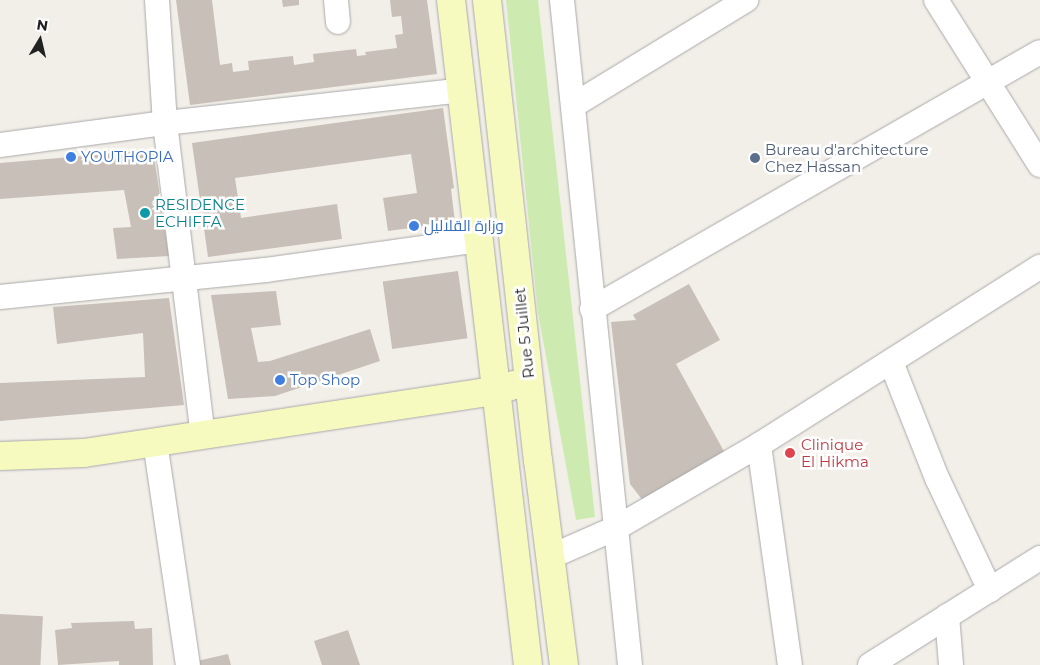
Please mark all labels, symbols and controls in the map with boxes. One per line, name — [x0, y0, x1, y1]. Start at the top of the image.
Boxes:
north arrow — [15, 15, 65, 65]
text: N — [35, 15, 49, 35]
place label: Bureau d'architecture Chez Hassan — [765, 140, 929, 175]
place label: YOUTHOPIA — [81, 148, 174, 166]
marker: YOUTHOPIA — [65, 151, 77, 163]
marker: Bureau d'architecture Chez Hassan — [749, 152, 761, 164]
place label: RESIDENCE ECHIFFA — [155, 195, 245, 230]
marker: RESIDENCE ECHIFFA — [139, 207, 151, 219]
place label: وزارة القلاليل — [424, 217, 504, 235]
marker: وزارة القلاليل — [408, 220, 420, 232]
street label: Rue 5 Juillet — [510, 287, 538, 379]
place label: Top Shop — [290, 371, 360, 389]
marker: Top Shop — [274, 374, 286, 386]
place label: Clinique El Hikma — [801, 435, 869, 470]
marker: Clinique El Hikma — [783, 446, 797, 460]

